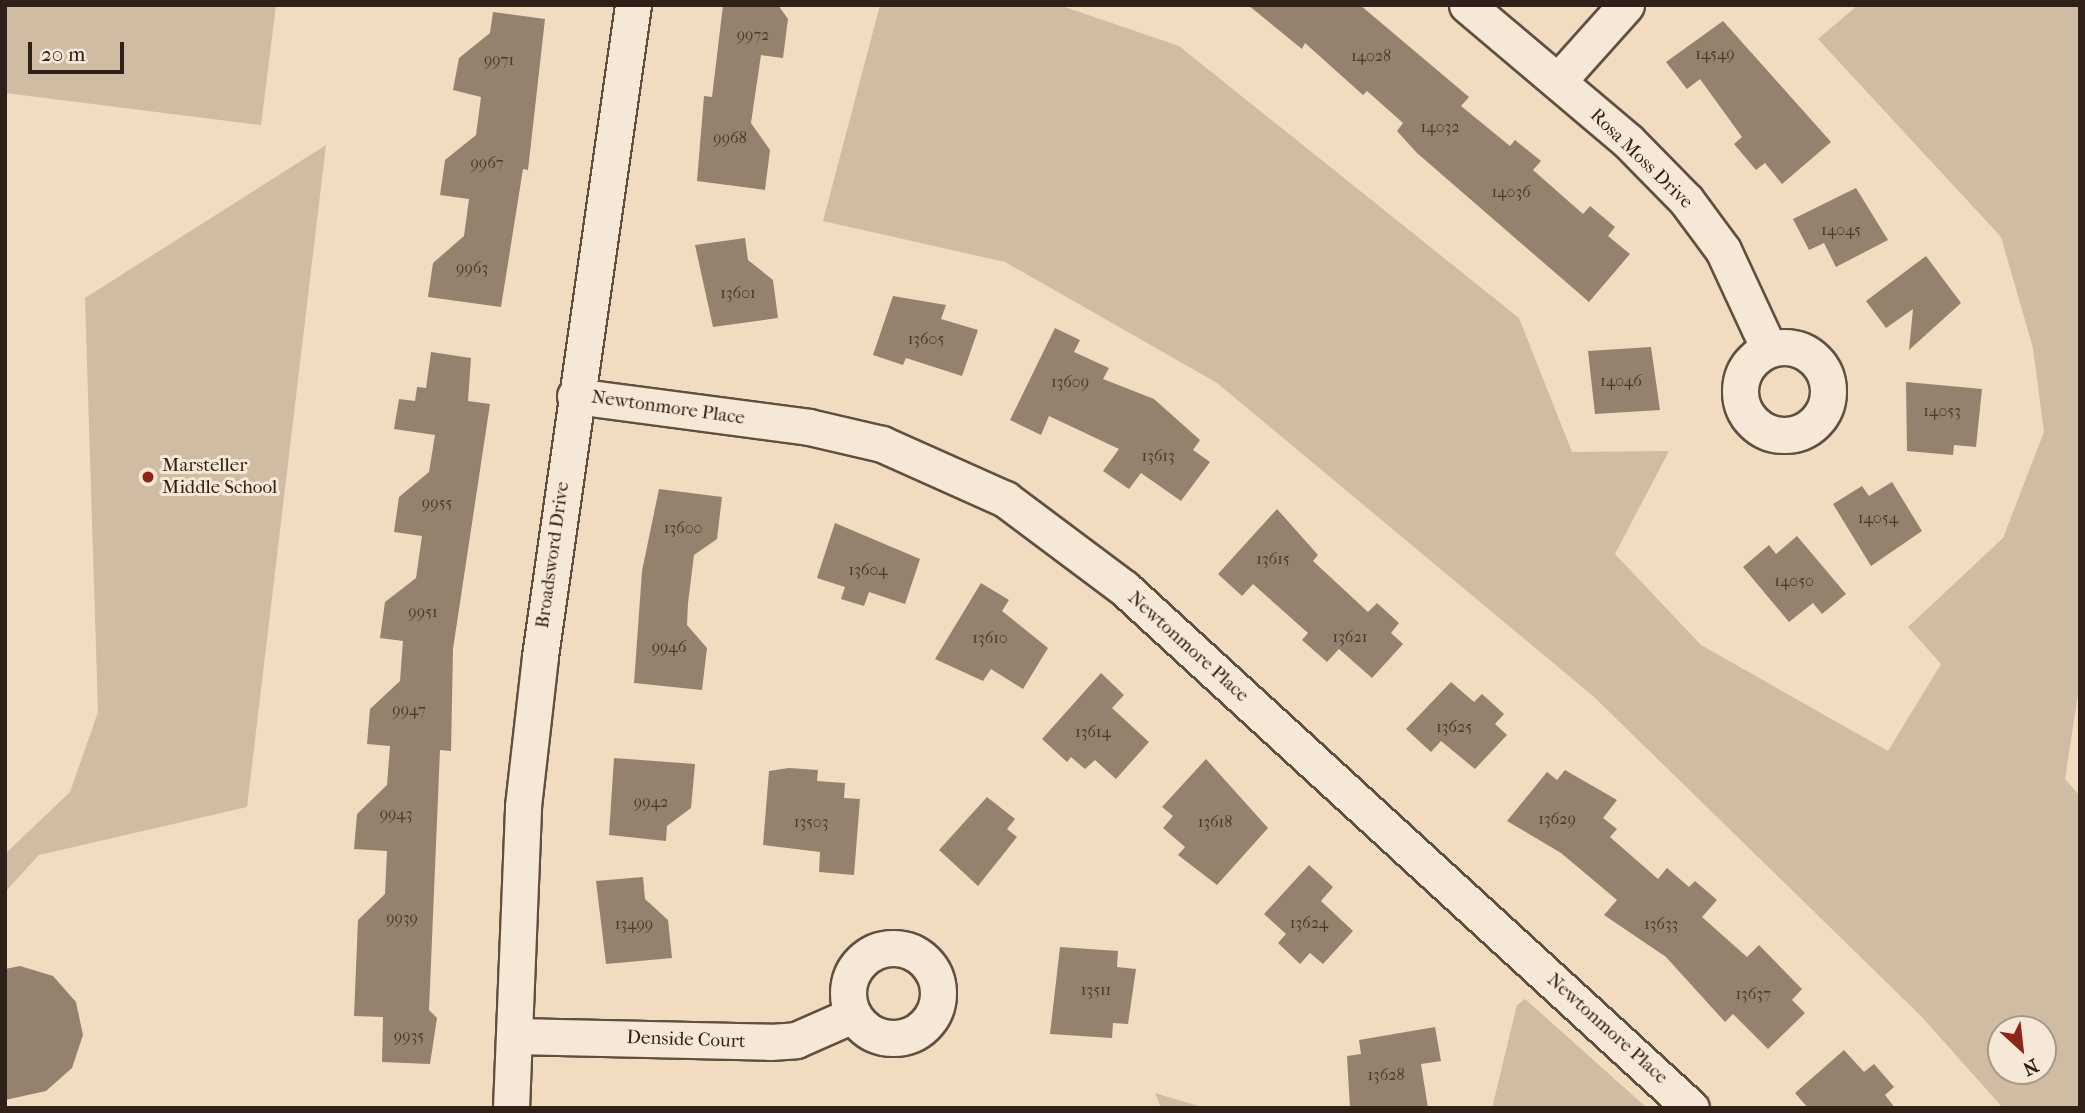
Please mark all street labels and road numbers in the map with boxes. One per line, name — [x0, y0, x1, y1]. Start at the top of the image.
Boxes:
street label: Rosa Moss Drive — [1585, 104, 1697, 214]
street label: Newtonmore Place — [590, 386, 746, 430]
street label: Broadsword Drive — [531, 480, 575, 630]
street label: Newtonmore Place — [1123, 587, 1253, 707]
street label: Newtonmore Place — [1542, 969, 1672, 1089]
street label: Denside Court — [626, 1027, 746, 1053]

